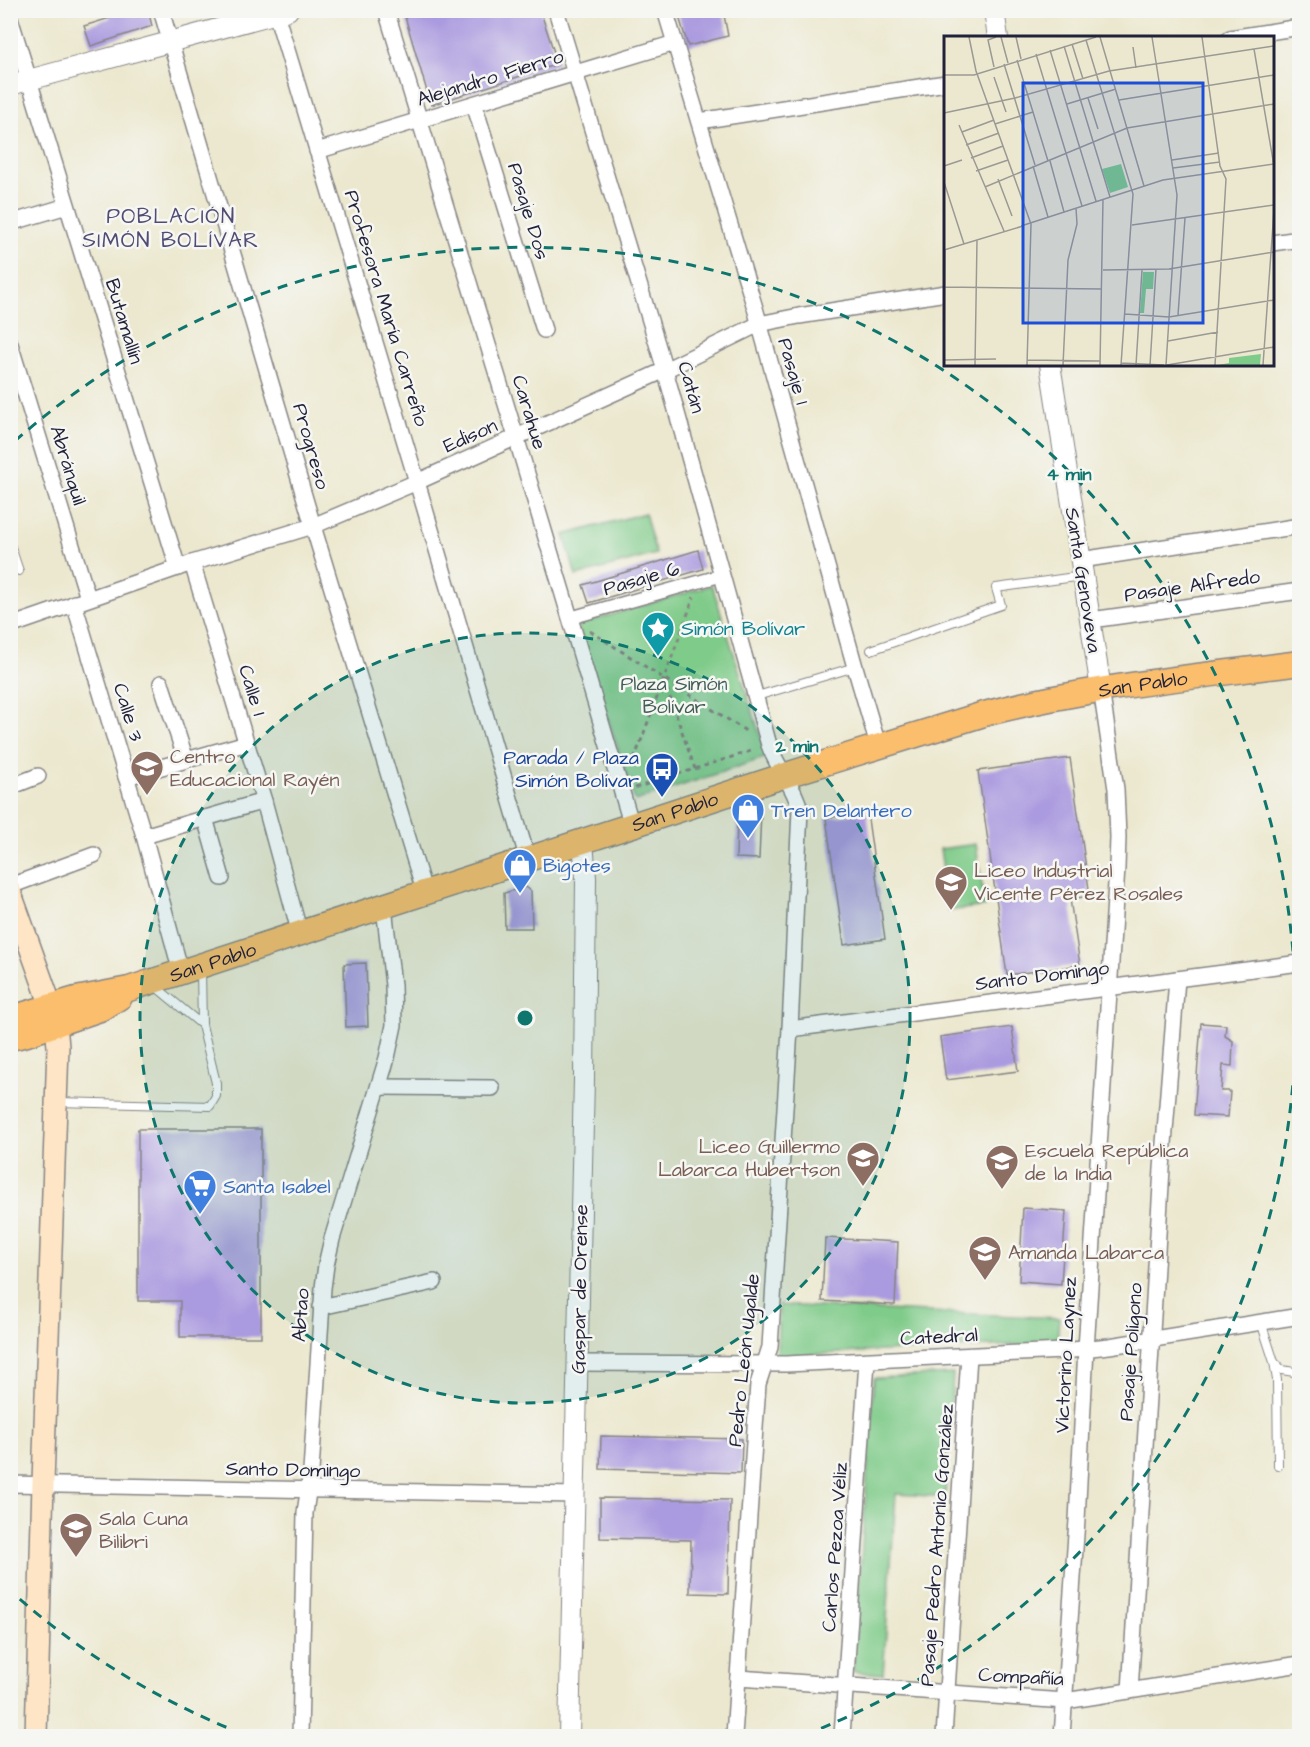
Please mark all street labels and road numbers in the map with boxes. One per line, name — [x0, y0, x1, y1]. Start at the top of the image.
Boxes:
street label: Alejandro Fierro — [413, 42, 567, 114]
street label: Pasaje Dos — [500, 159, 556, 263]
street label: Profesora María Carreño — [337, 187, 435, 430]
street label: Butamallín — [98, 275, 150, 367]
street label: Pasaje 1 — [770, 335, 816, 408]
street label: Catán — [670, 358, 712, 416]
street label: Carahue — [504, 372, 554, 453]
street label: Progreso — [284, 400, 337, 493]
street label: Edison — [439, 412, 502, 460]
street label: Abránquil — [43, 422, 93, 509]
street label: Santa Genoveva — [1058, 505, 1108, 655]
street label: Pasaje 6 — [600, 555, 683, 603]
street label: Pasaje Alfredo — [1122, 563, 1262, 609]
street label: Calle 1 — [231, 661, 273, 720]
street label: San Pablo — [1096, 664, 1189, 705]
street label: Calle 3 — [106, 680, 150, 745]
street label: San Pablo — [628, 785, 722, 839]
street label: San Pablo — [166, 936, 260, 990]
street label: Santo Domingo — [974, 954, 1111, 999]
street label: Gaspar de Orense — [565, 1204, 595, 1374]
street label: Pedro León Ugalde — [721, 1272, 768, 1448]
street label: Victorino Laynez — [1048, 1276, 1085, 1434]
street label: Pasaje Polígono — [1112, 1282, 1151, 1422]
street label: Abtao — [285, 1287, 317, 1343]
street label: Catedral — [899, 1321, 979, 1353]
street label: Pasaje Pedro Antonio González — [913, 1403, 961, 1687]
street label: Santo Domingo — [225, 1455, 361, 1486]
street label: Carlos Pezoa Véliz — [815, 1461, 855, 1633]
street label: Compañía — [978, 1661, 1064, 1693]

